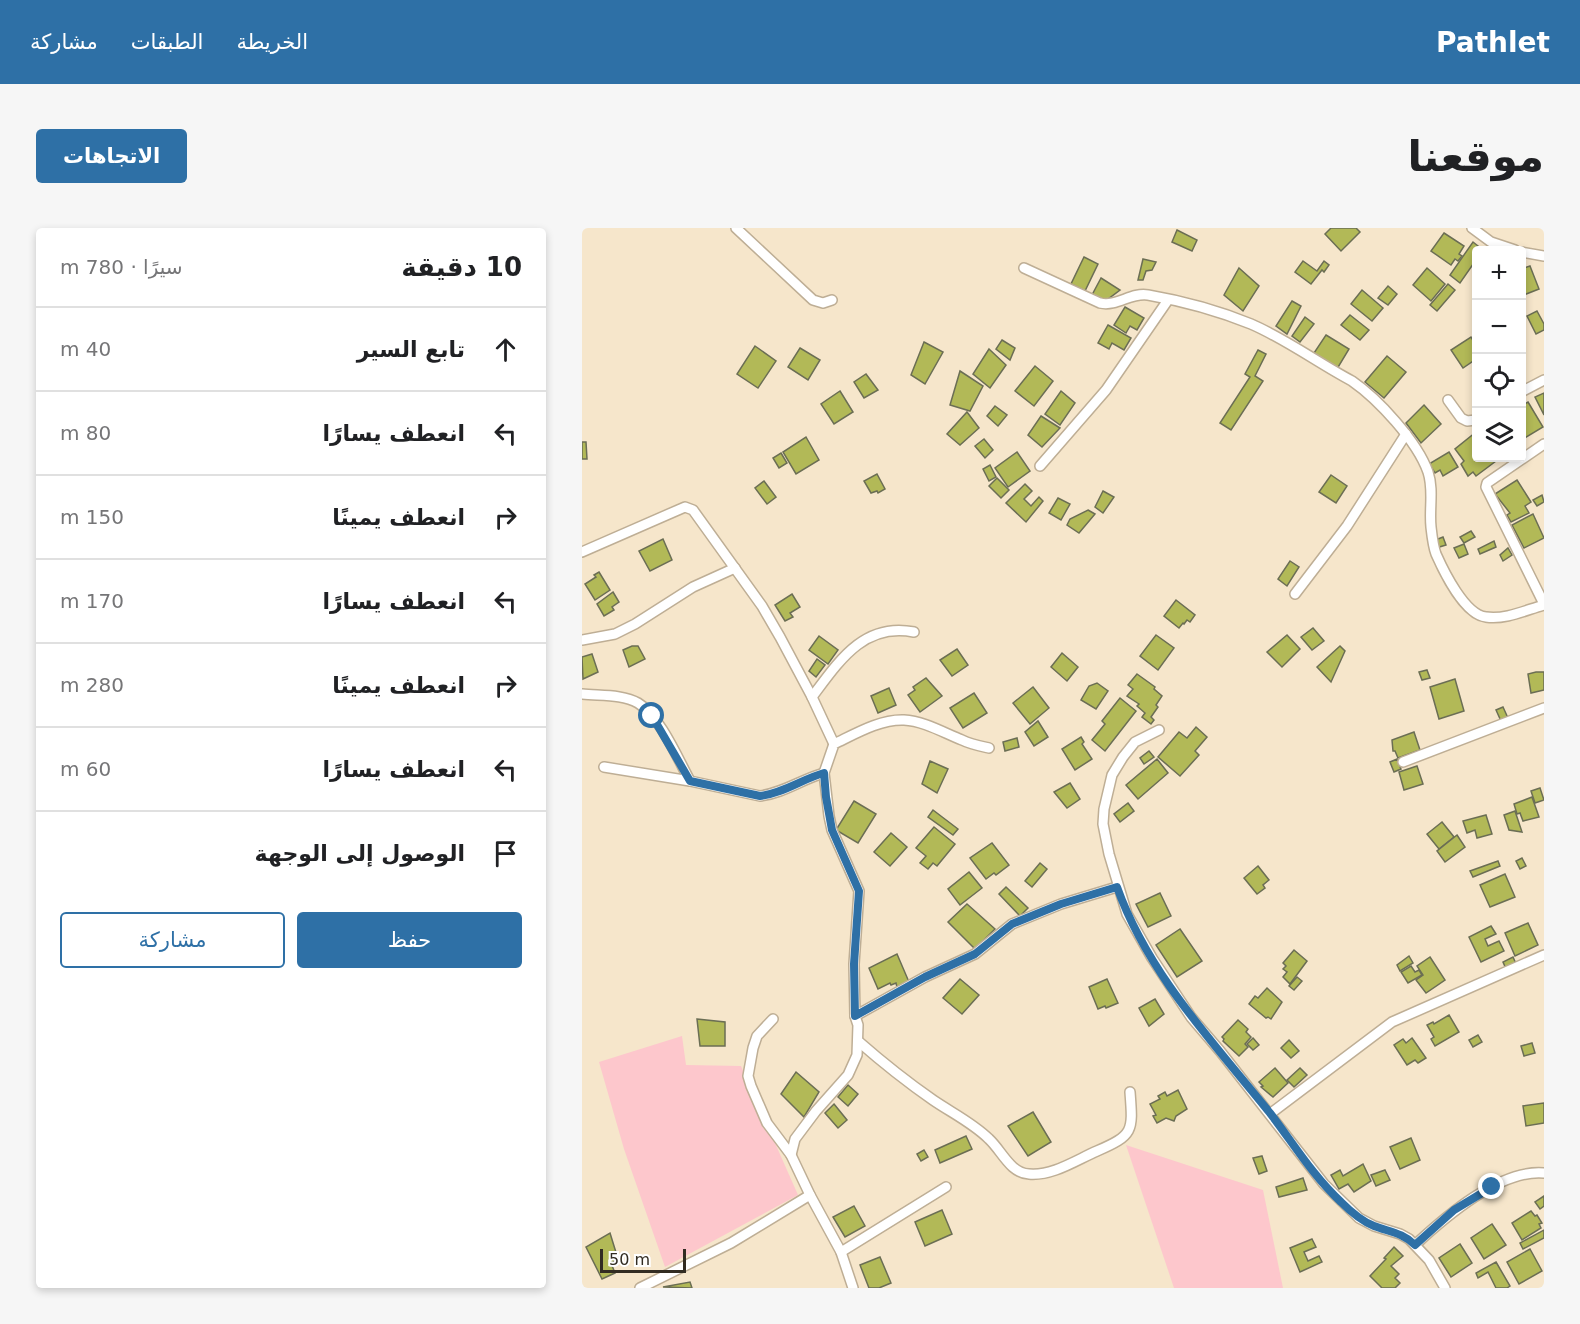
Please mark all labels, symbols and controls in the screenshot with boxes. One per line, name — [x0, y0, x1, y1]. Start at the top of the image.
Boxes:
text: Pathlet — [1436, 26, 1550, 59]
text: مشاركة — [30, 30, 98, 54]
text: الطبقات — [131, 30, 203, 54]
text: الخريطة — [236, 30, 308, 54]
button: الاتجاهات — [36, 129, 187, 183]
text: موقعنا — [1408, 132, 1544, 181]
map controls — [1472, 246, 1526, 462]
button: + — [1472, 246, 1526, 300]
text: 10 دقيقة — [401, 252, 522, 282]
text: سيرًا · 780 m — [60, 255, 183, 279]
button: − — [1472, 300, 1526, 354]
icon: ahead — [489, 333, 522, 366]
text: 40 m — [60, 337, 111, 361]
text: تابع السير — [357, 337, 465, 362]
button: locate — [1472, 354, 1526, 408]
button: layers — [1472, 408, 1526, 462]
icon: left — [489, 417, 522, 450]
text: 80 m — [60, 421, 111, 445]
text: انعطف يسارًا — [322, 421, 465, 446]
icon: right — [489, 501, 522, 534]
text: 150 m — [60, 505, 124, 529]
text: انعطف يمينًا — [332, 505, 465, 530]
icon: left — [489, 585, 522, 618]
text: 170 m — [60, 589, 124, 613]
text: انعطف يسارًا — [322, 589, 465, 614]
icon: right — [489, 669, 522, 702]
text: 280 m — [60, 673, 124, 697]
text: انعطف يمينًا — [332, 673, 465, 698]
route start — [638, 702, 664, 728]
icon: left — [489, 753, 522, 786]
text: 60 m — [60, 757, 111, 781]
text: انعطف يسارًا — [322, 757, 465, 782]
icon: arrive — [489, 837, 522, 870]
text: الوصول إلى الوجهة — [255, 841, 465, 866]
button: مشاركة — [60, 912, 285, 968]
button: حفظ — [297, 912, 522, 968]
route end — [1478, 1173, 1504, 1199]
scale bar — [600, 1246, 686, 1274]
text: 50 m — [609, 1250, 650, 1269]

